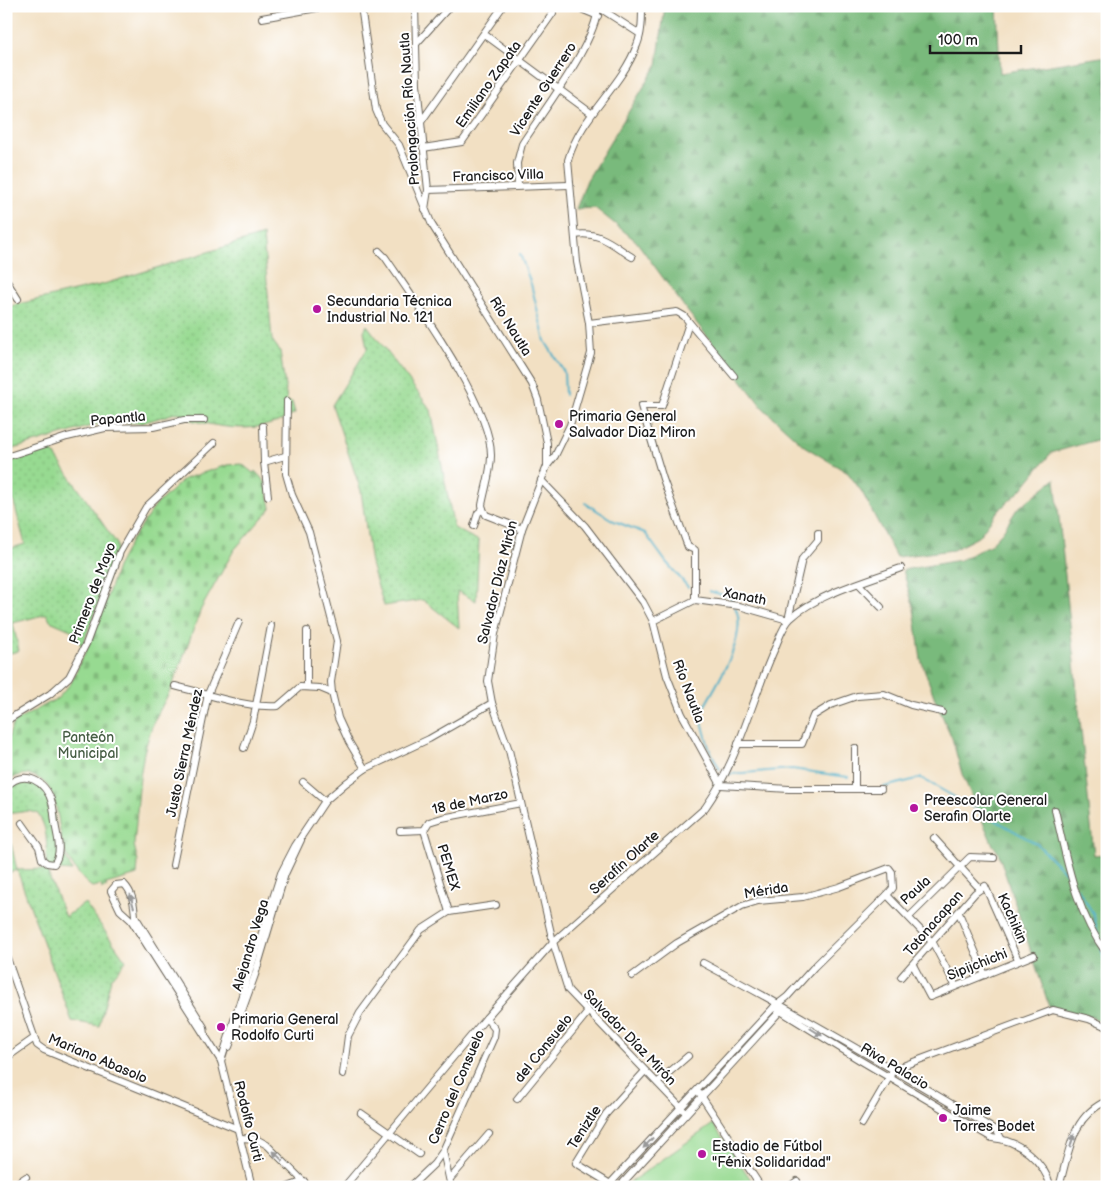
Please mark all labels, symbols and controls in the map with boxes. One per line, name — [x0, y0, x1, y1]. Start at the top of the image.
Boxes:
scale bar — [930, 22, 1022, 54]
text: 100 m — [938, 31, 978, 50]
street label: Prolongación Río Nautla — [396, 32, 423, 186]
street label: Emiliano Zapata — [452, 37, 525, 131]
street label: Vicente Guerrero — [507, 39, 580, 140]
street label: Francisco Villa — [452, 165, 544, 186]
place label: Secundaria Técnica Industrial No. 121 — [327, 293, 452, 326]
street label: Río Nautla — [486, 294, 535, 359]
marker: Secundaria Técnica Industrial No. 121 — [311, 303, 323, 315]
street label: Papantla — [90, 408, 146, 429]
place label: Primaria General Salvador Diaz Miron — [569, 408, 696, 441]
marker: Primaria General Salvador Diaz Miron — [553, 418, 565, 430]
street label: Salvador Díaz Mirón — [474, 518, 521, 646]
street label: Primero de Mayo — [65, 540, 120, 646]
street label: Xanath — [721, 584, 768, 609]
street label: Río Nautla — [669, 657, 708, 725]
street label: Justo Sierra Méndez — [163, 687, 206, 819]
park label: Panteón Municipal — [58, 729, 118, 762]
street label: 18 de Marzo — [431, 785, 510, 818]
place label: Preescolar General Serafin Olarte — [924, 792, 1047, 825]
marker: Preescolar General Serafin Olarte — [908, 802, 920, 814]
street label: Serafín Olarte — [586, 827, 663, 898]
street label: PEMEX — [433, 842, 464, 892]
street label: Paula — [897, 872, 934, 908]
street label: Mérida — [743, 879, 790, 902]
street label: Totonacapan — [900, 887, 967, 960]
street label: Kachikin — [994, 890, 1031, 946]
one-way arrow — [128, 893, 136, 909]
street label: Alejandro Vega — [228, 897, 273, 993]
street label: Sipijchichi — [945, 945, 1010, 984]
street label: Salvador Díaz Mirón — [580, 986, 680, 1089]
place label: Primaria General Rodolfo Curti — [231, 1011, 339, 1044]
street label: del Consuelo — [511, 1011, 576, 1086]
marker: Primaria General Rodolfo Curti — [215, 1021, 227, 1033]
street label: Cerro del Consuelo — [425, 1027, 488, 1147]
one-way arrow — [809, 1028, 822, 1037]
street label: Mariano Abasolo — [46, 1030, 150, 1087]
street label: Riva Palacio — [857, 1039, 932, 1094]
street label: Rodolfo Curti — [230, 1079, 267, 1163]
street label: Teniztle — [564, 1102, 605, 1152]
place label: Jaime Torres Bodet — [953, 1102, 1036, 1135]
marker: Jaime Torres Bodet — [937, 1112, 949, 1124]
one-way arrow — [1069, 1133, 1077, 1148]
one-way arrow — [642, 1137, 654, 1149]
place label: Estadio de Fútbol "Fénix Solidaridad" — [712, 1138, 831, 1171]
marker: Estadio de Fútbol "Fénix Solidaridad" — [696, 1148, 708, 1160]
one-way arrow — [272, 1150, 284, 1162]

